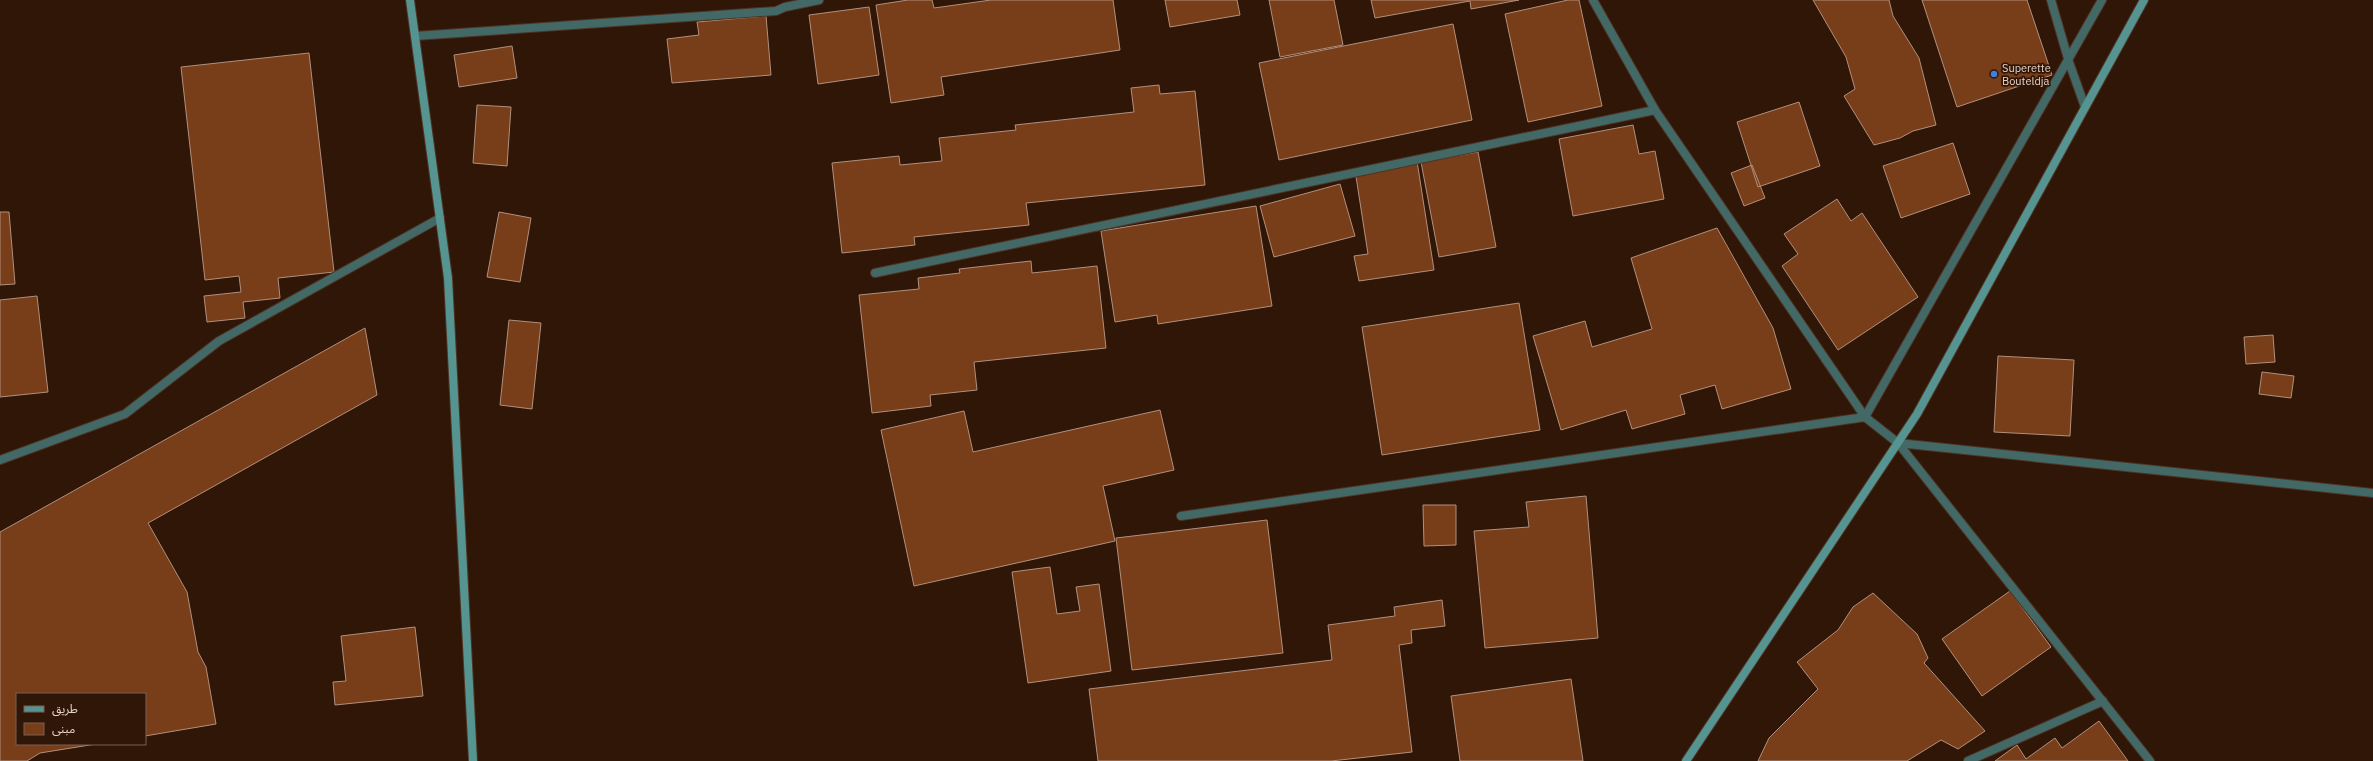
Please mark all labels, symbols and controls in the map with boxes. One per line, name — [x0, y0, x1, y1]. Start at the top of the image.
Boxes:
place label: Superette Bouteldja — [2002, 61, 2051, 88]
marker: Superette Bouteldja — [1989, 69, 1999, 79]
legend — [16, 693, 146, 745]
text: طريق — [52, 701, 78, 717]
text: مبنى — [52, 721, 75, 736]

